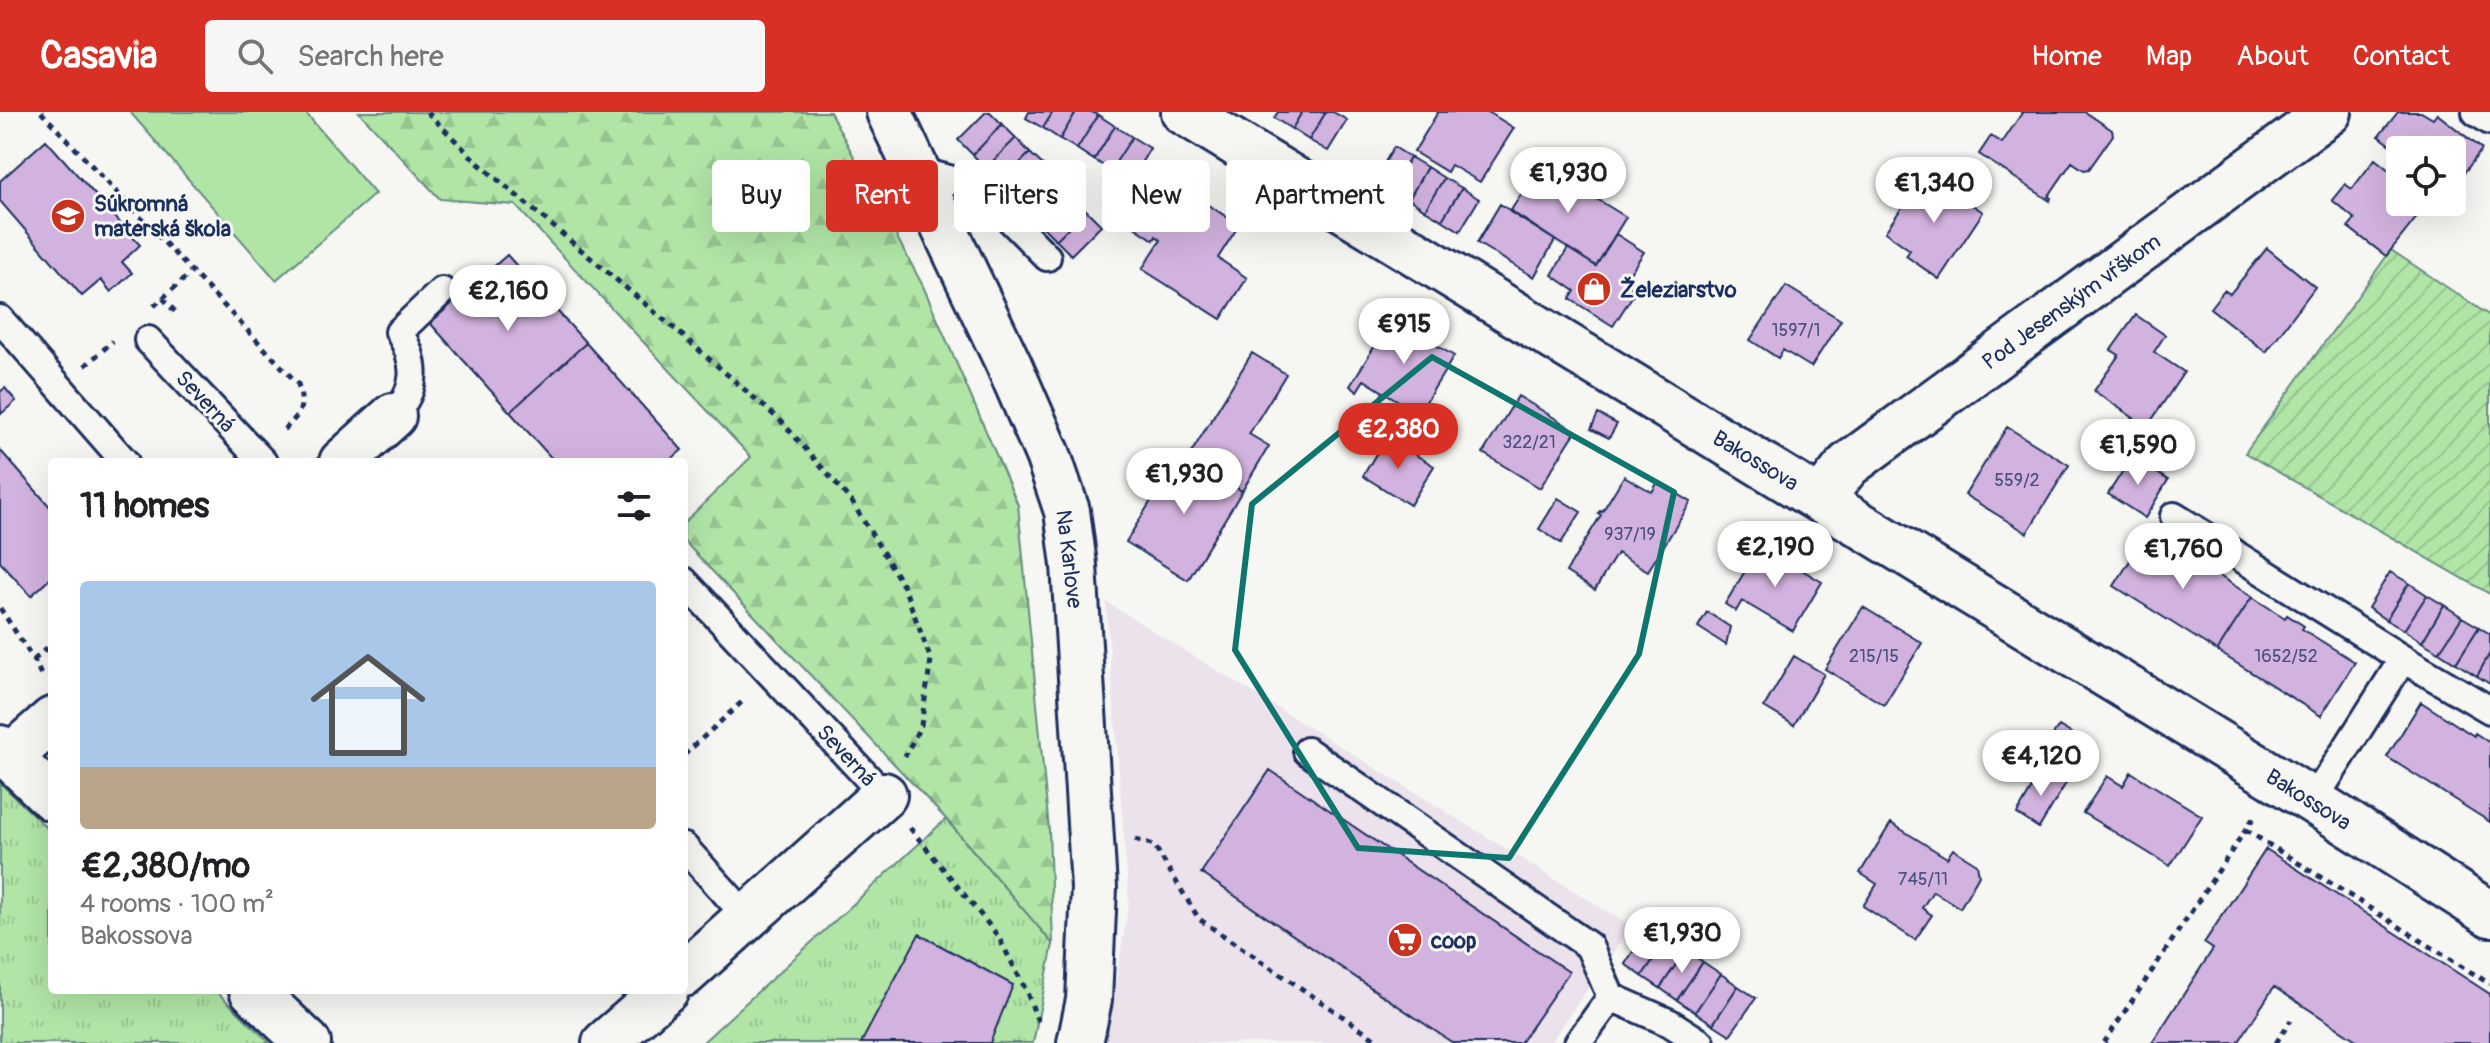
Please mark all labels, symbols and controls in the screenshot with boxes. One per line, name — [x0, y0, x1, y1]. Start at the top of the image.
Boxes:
search box — [205, 20, 765, 92]
text: Casavia — [40, 32, 157, 80]
icon: search — [233, 34, 277, 78]
text: Search here — [297, 38, 444, 75]
text: Home — [2031, 39, 2102, 74]
text: Map — [2146, 39, 2192, 74]
text: About — [2236, 39, 2309, 74]
text: Contact — [2353, 39, 2450, 74]
map controls — [2386, 136, 2466, 216]
button: locate — [2386, 136, 2466, 216]
pin: €1,930 — [1503, 147, 1633, 215]
text: €1,930 — [1528, 157, 1608, 189]
pin: €1,340 — [1869, 157, 1999, 225]
chip: Buy — [712, 160, 810, 232]
chip: Rent — [826, 160, 938, 232]
chip: Filters — [954, 160, 1086, 232]
chip: New — [1102, 160, 1210, 232]
chip: Apartment — [1226, 160, 1413, 232]
text: €1,340 — [1893, 167, 1975, 199]
place label: Súkromná materská škola — [94, 190, 231, 243]
school or university icon: Súkromná materská škola — [49, 197, 87, 235]
street label: Pod Jesenským vŕškom — [1977, 228, 2166, 376]
pin: €2,160 — [443, 265, 573, 333]
shop icon: Železiarstvo — [1575, 270, 1613, 308]
text: €2,160 — [467, 275, 549, 307]
place label: Železiarstvo — [1620, 276, 1737, 304]
pin: €915 — [1357, 298, 1451, 366]
text: €915 — [1377, 308, 1431, 340]
house number: 1597/1 — [1771, 319, 1821, 342]
street label: Severná — [169, 365, 241, 439]
pin: €2,380 — [1333, 403, 1463, 471]
text: €2,380 — [1356, 413, 1440, 445]
pin: €1,590 — [2073, 419, 2203, 487]
street label: Bakossova — [1707, 424, 1804, 497]
text: €1,590 — [2098, 429, 2178, 461]
house number: 322/21 — [1502, 431, 1556, 454]
pin: €1,930 — [1119, 448, 1249, 516]
text: €1,930 — [1144, 458, 1224, 490]
house number: 559/2 — [1994, 469, 2040, 492]
icon: filters — [612, 484, 656, 528]
text: 11 homes — [80, 485, 209, 528]
street label: Na Karlove — [1049, 508, 1089, 610]
pin: €2,190 — [1710, 521, 1840, 589]
house number: 937/19 — [1604, 523, 1656, 546]
pin: €1,760 — [2118, 523, 2248, 591]
text: €2,190 — [1735, 531, 1815, 563]
text: €1,760 — [2143, 533, 2223, 565]
icon: home — [296, 633, 440, 777]
house number: 215/15 — [1849, 645, 1899, 668]
house number: 1652/52 — [2254, 645, 2318, 668]
street label: Severná — [810, 719, 882, 793]
pin: €4,120 — [1976, 730, 2106, 798]
text: €4,120 — [2000, 740, 2082, 772]
street label: Bakossova — [2261, 763, 2356, 837]
text: €2,380/mo — [80, 845, 250, 888]
house number: 745/11 — [1898, 868, 1948, 891]
text: 4 rooms · 100 m² — [80, 888, 274, 920]
pin: €1,930 — [1617, 907, 1747, 975]
text: €1,930 — [1642, 917, 1722, 949]
text: Bakossova — [80, 920, 193, 952]
supermarket icon: coop — [1386, 921, 1424, 959]
place label: coop — [1430, 927, 1476, 955]

